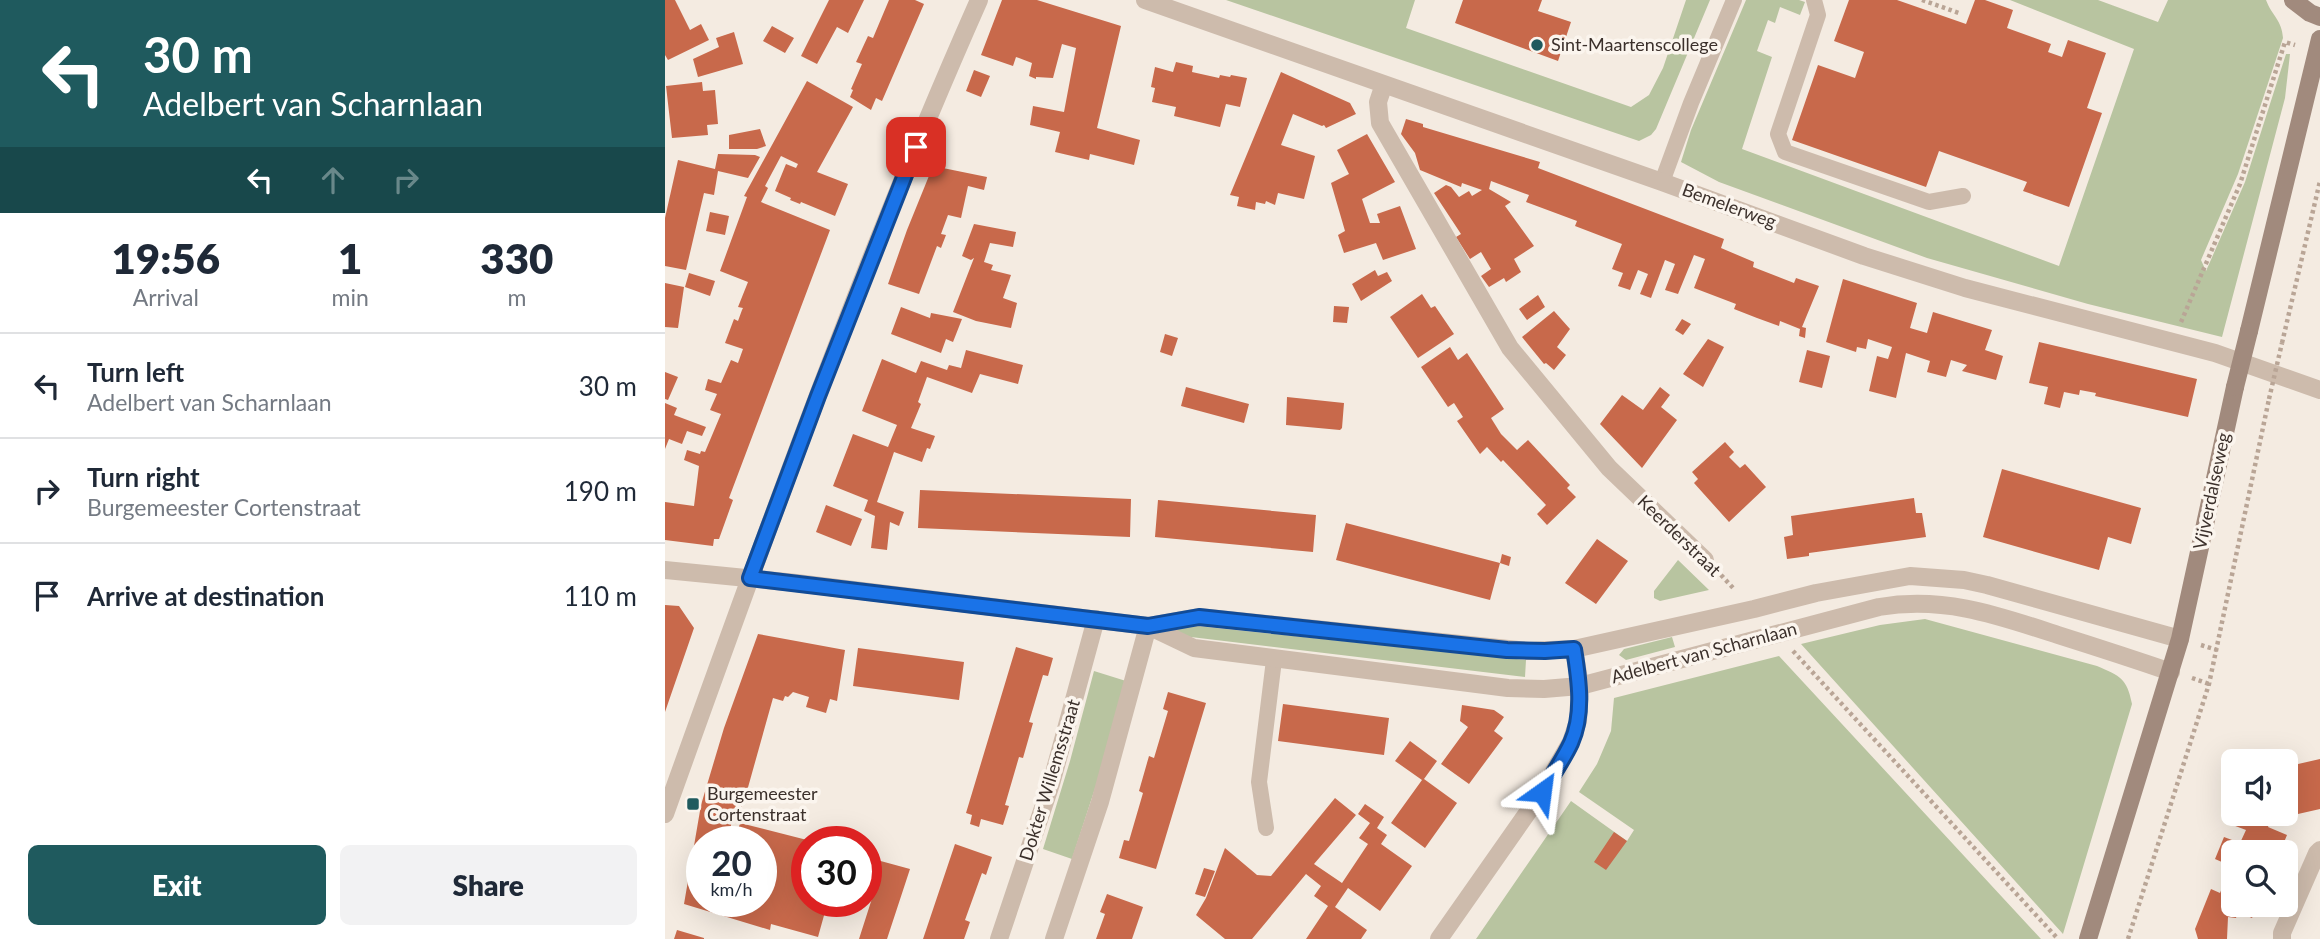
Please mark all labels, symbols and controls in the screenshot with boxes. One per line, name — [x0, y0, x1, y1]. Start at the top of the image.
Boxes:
text: 30 m — [143, 25, 253, 83]
icon: left — [28, 28, 119, 119]
place label: Sint-Maartenscollege — [1551, 33, 1718, 55]
marker: Sint-Maartenscollege — [1529, 37, 1545, 53]
text: Adelbert van Scharnlaan — [143, 84, 483, 123]
pin — [886, 117, 946, 177]
icon: arrive — [897, 128, 935, 166]
icon: left — [241, 161, 279, 199]
icon: ahead — [314, 161, 352, 199]
icon: right — [387, 161, 425, 199]
street label: Bemelerweg — [1679, 178, 1779, 232]
text: 19:56 — [112, 233, 220, 283]
text: 1 — [338, 233, 362, 283]
text: 330 — [480, 233, 553, 283]
text: Arrival — [133, 283, 199, 311]
text: min — [332, 283, 369, 311]
text: m — [507, 283, 526, 311]
text: Turn left — [87, 356, 184, 388]
icon: left — [28, 367, 66, 405]
text: 30 m — [579, 370, 637, 402]
text: Adelbert van Scharnlaan — [87, 388, 332, 416]
street label: Vijverdalseweg — [2188, 430, 2234, 551]
text: Turn right — [87, 461, 200, 493]
icon: right — [28, 472, 66, 510]
text: 190 m — [564, 475, 637, 507]
street label: Keerderstraat — [1633, 490, 1726, 581]
text: Burgemeester Cortenstraat — [87, 493, 361, 521]
icon: arrive — [28, 577, 66, 615]
text: Arrive at destination — [87, 580, 324, 612]
text: 110 m — [564, 580, 637, 612]
street label: Adelbert van Scharnlaan — [1608, 617, 1799, 687]
street label: Dokter Willemsstraat — [1014, 696, 1084, 863]
map controls — [2221, 749, 2298, 917]
button: sound — [2221, 749, 2298, 826]
position arrow — [1505, 755, 1579, 829]
place label: Burgemeester Cortenstraat — [707, 782, 818, 825]
marker: Burgemeester Cortenstraat — [685, 796, 701, 812]
speed limit sign: 30 — [791, 826, 882, 917]
button: search — [2221, 840, 2298, 917]
text: 20 — [711, 841, 752, 883]
button: Exit — [28, 845, 326, 925]
button: Share — [340, 845, 637, 925]
text: km/h — [710, 878, 753, 900]

